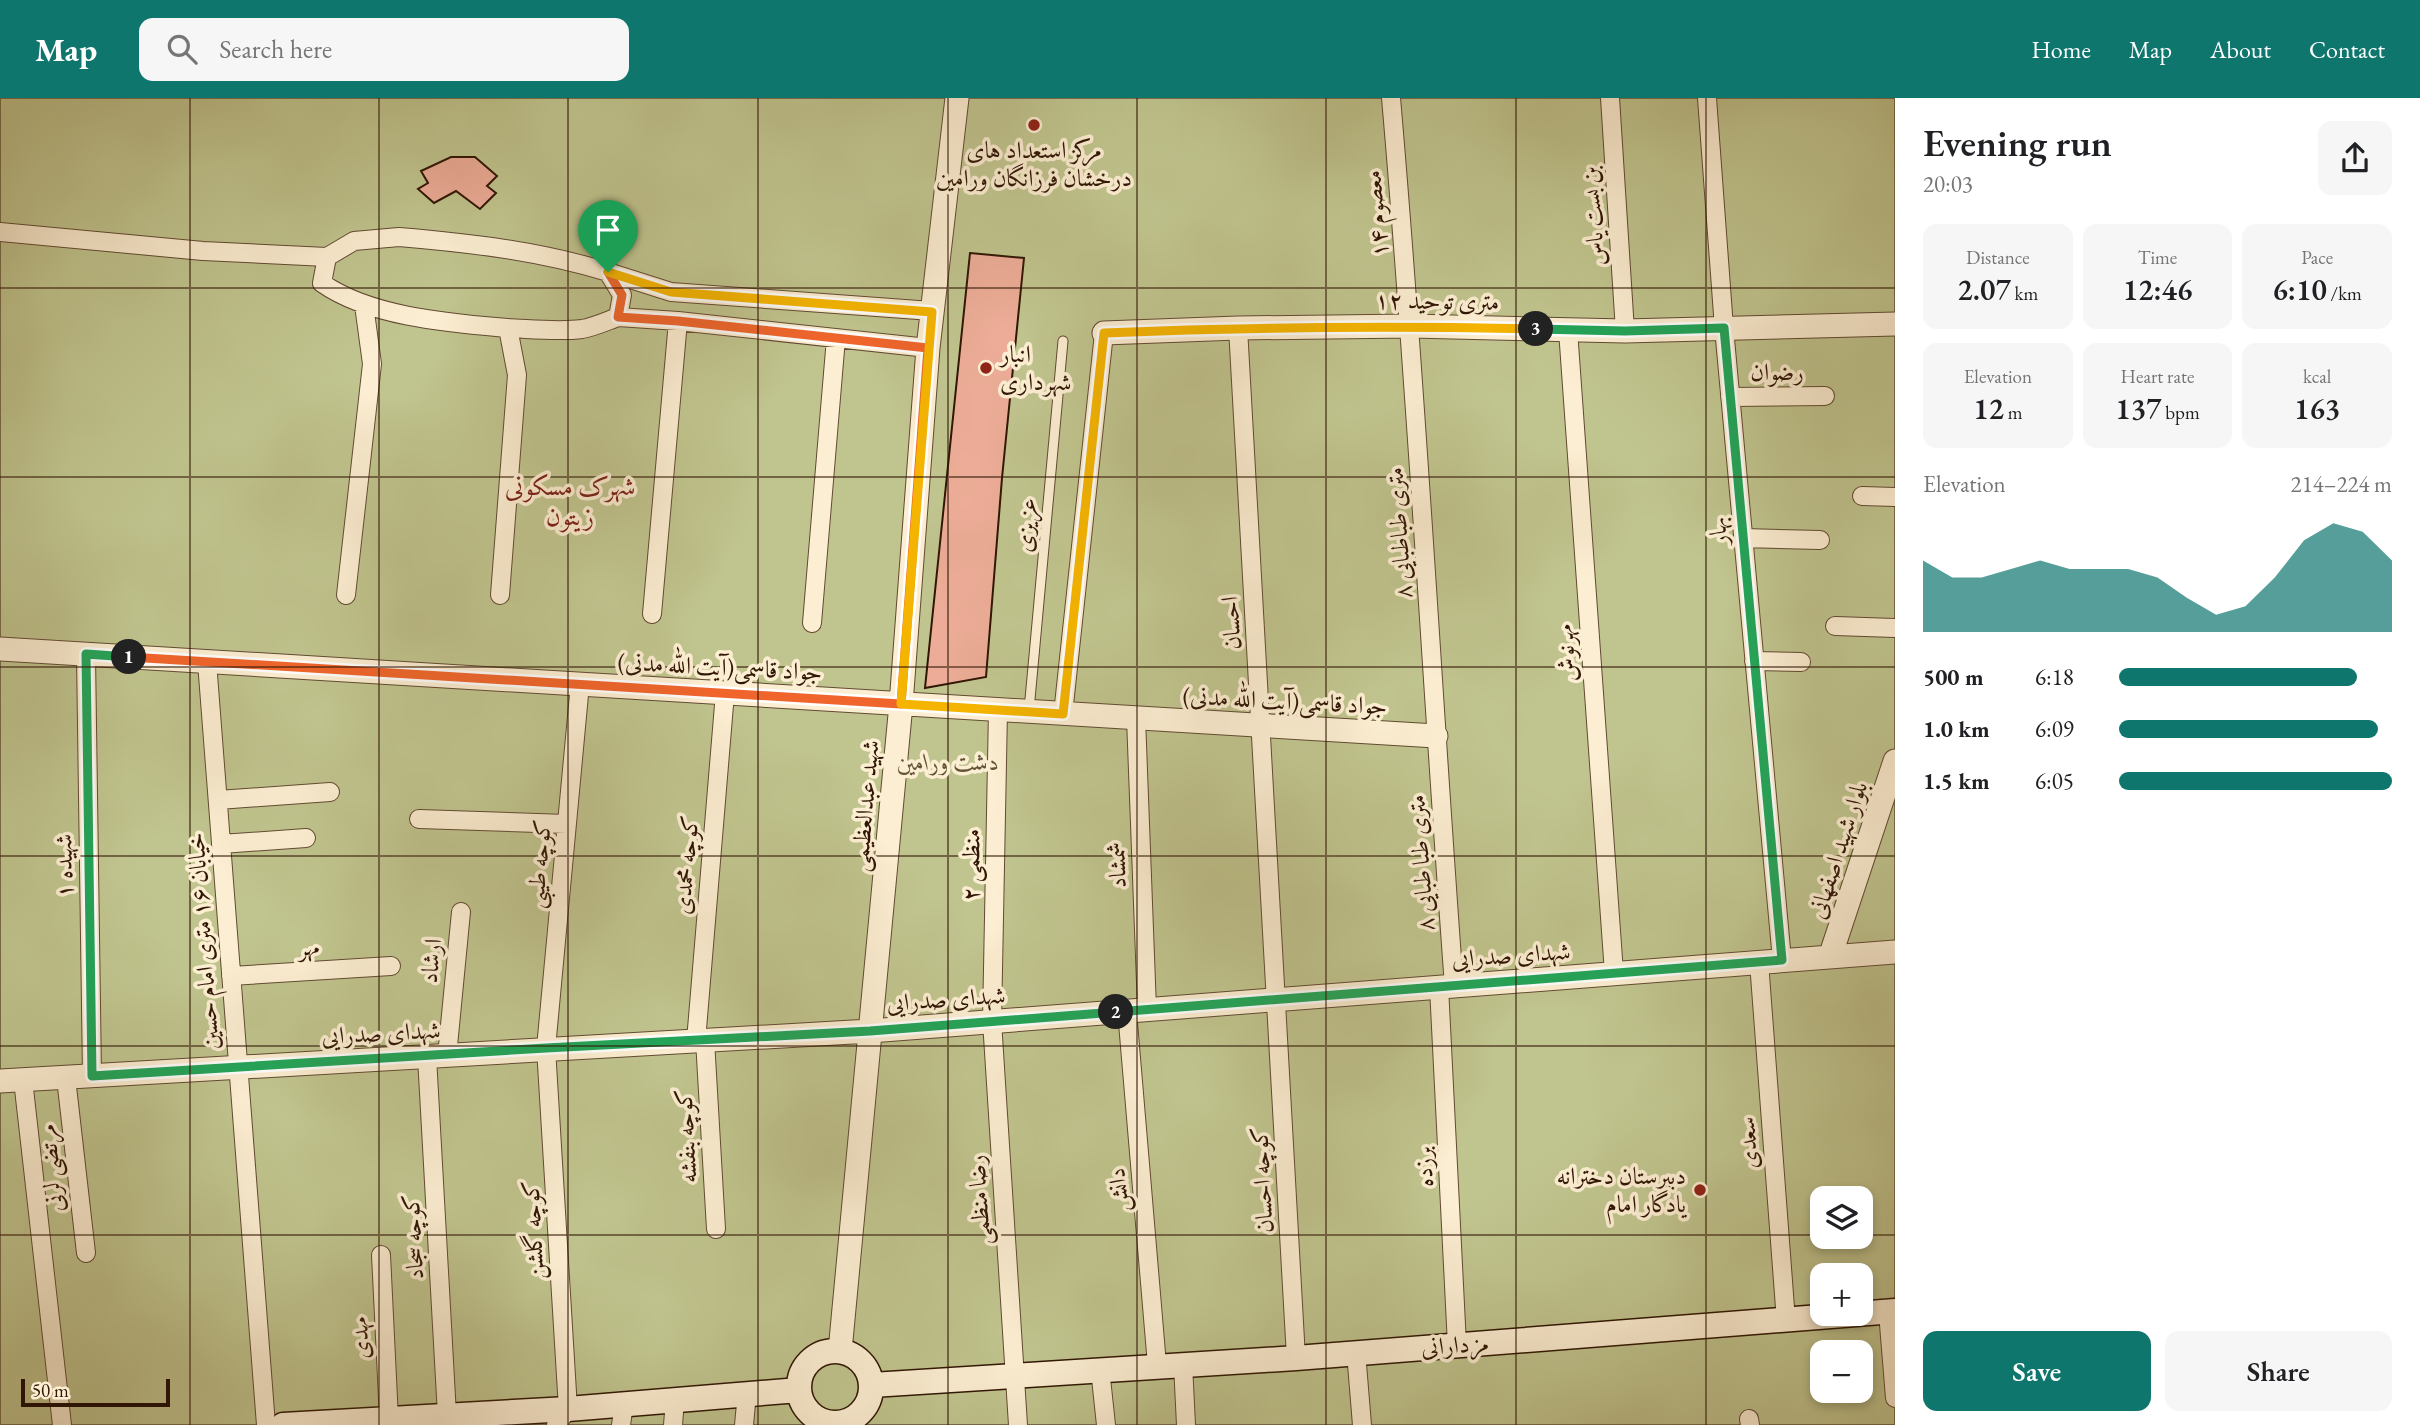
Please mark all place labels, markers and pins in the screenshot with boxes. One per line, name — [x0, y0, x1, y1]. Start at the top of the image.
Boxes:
marker: مرکز استعداد های درخشان فرزانگان ورامین — [1026, 117, 1042, 133]
place label: مرکز استعداد های درخشان فرزانگان ورامین — [936, 134, 1132, 193]
pin — [578, 200, 638, 272]
pin: 3 — [1518, 312, 1554, 346]
place label: انبار شهرداری — [998, 338, 1071, 397]
marker: انبار شهرداری — [978, 360, 994, 376]
pin: 1 — [111, 640, 146, 674]
pin: 2 — [1098, 995, 1134, 1030]
place label: دبیرستان دخترانه یادگار امام — [1557, 1160, 1687, 1225]
marker: دبیرستان دخترانه یادگار امام — [1692, 1182, 1708, 1198]

